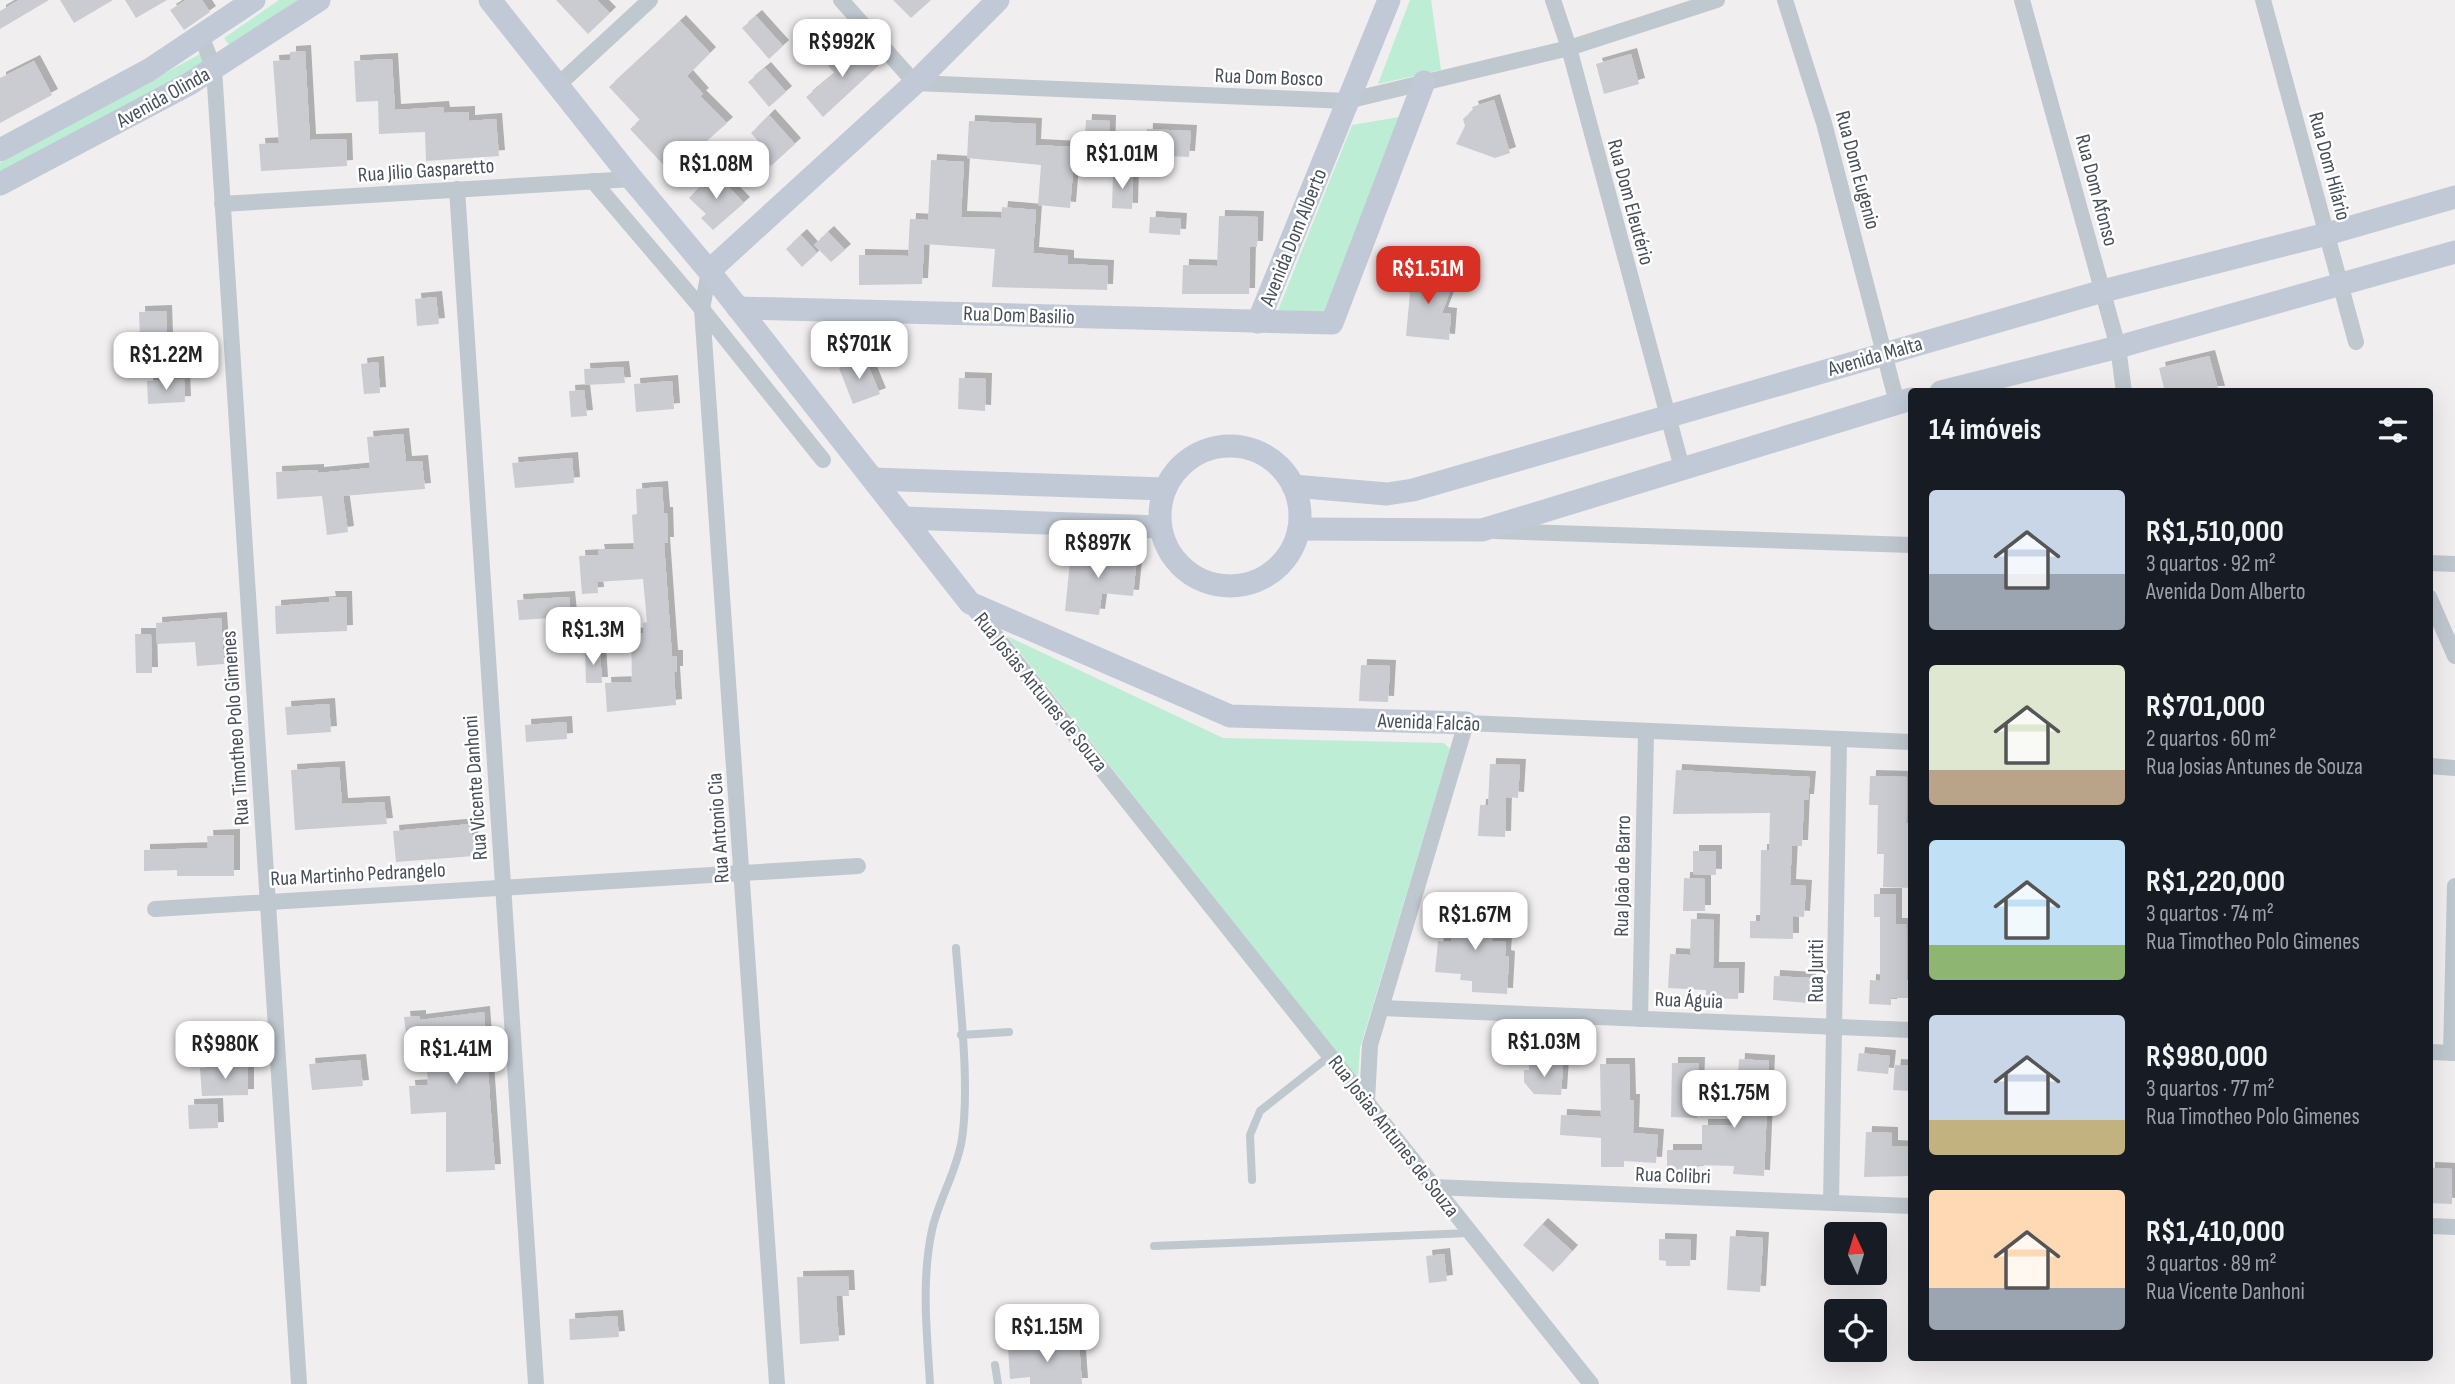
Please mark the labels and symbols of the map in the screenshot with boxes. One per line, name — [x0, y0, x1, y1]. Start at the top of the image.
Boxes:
pin: R$992K — [785, 20, 899, 79]
street label: Avenida Olinda — [111, 62, 214, 134]
street label: Rua Dom Bosco — [1214, 63, 1324, 92]
street label: Rua Dom Eugenio — [1830, 108, 1885, 232]
street label: Rua Dom Hilário — [2303, 109, 2356, 223]
pin: R$1.01M — [1057, 132, 1187, 191]
street label: Rua Dom Afonso — [2070, 132, 2123, 249]
street label: Rua Dom Eleutério — [1602, 137, 1659, 268]
pin: R$1.08M — [651, 142, 781, 201]
street label: Rua Jilio Gasparetto — [357, 153, 495, 188]
street label: Avenida Dom Alberto — [1254, 165, 1332, 310]
pin: R$1.51M — [1363, 246, 1493, 306]
street label: Rua Dom Basilio — [963, 301, 1075, 330]
pin: R$701K — [802, 322, 916, 381]
street label: Avenida Malta — [1824, 331, 1925, 382]
pin: R$1.22M — [101, 332, 231, 392]
pin: R$897K — [1041, 520, 1155, 580]
pin: R$1.3M — [536, 608, 650, 667]
street label: Rua Josias Antunes de Souza — [969, 608, 1113, 777]
street label: Rua Timotheo Polo Gimenes — [216, 630, 255, 826]
street label: Avenida Falcão — [1376, 708, 1481, 737]
street label: Rua Vicente Danhoni — [458, 715, 493, 861]
street label: Rua Antonio Cia — [702, 772, 735, 884]
street label: Rua João de Barro — [1609, 815, 1636, 937]
street label: Rua Martinho Pedrangelo — [270, 857, 446, 892]
pin: R$1.67M — [1410, 892, 1540, 952]
street label: Rua Juriti — [1804, 939, 1829, 1003]
street label: Rua Águia — [1654, 987, 1724, 1014]
pin: R$1.03M — [1479, 1020, 1609, 1079]
pin: R$980K — [168, 1021, 282, 1081]
pin: R$1.41M — [391, 1026, 521, 1086]
street label: Rua Josias Antunes de Souza — [1323, 1051, 1464, 1222]
pin: R$1.75M — [1669, 1070, 1799, 1130]
street label: Rua Colibri — [1635, 1162, 1711, 1189]
north arrow — [1824, 1222, 1886, 1284]
pin: R$1.15M — [982, 1304, 1112, 1364]

